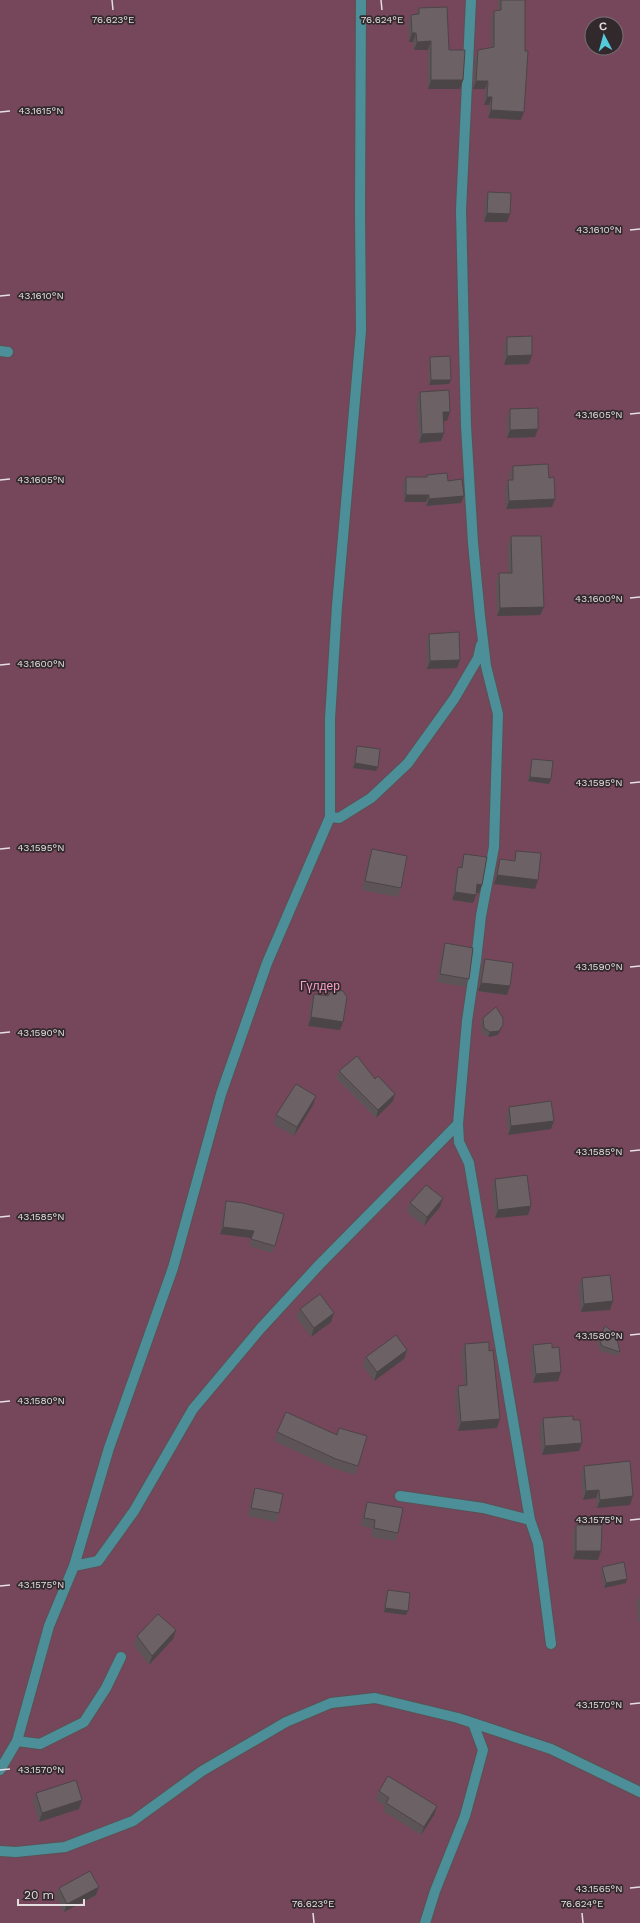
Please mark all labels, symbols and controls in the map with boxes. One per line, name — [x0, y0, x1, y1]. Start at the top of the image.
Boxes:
text: 76.623°E — [92, 14, 134, 25]
text: 76.624°E — [361, 14, 403, 25]
north arrow — [584, 16, 624, 56]
text: С — [598, 20, 608, 33]
text: 43.1615°N — [18, 105, 64, 116]
text: 43.1610°N — [576, 224, 622, 235]
text: 43.1610°N — [18, 290, 64, 301]
text: 43.1605°N — [575, 409, 623, 420]
text: 43.1605°N — [17, 474, 65, 485]
text: 43.1600°N — [575, 593, 623, 604]
text: 43.1600°N — [17, 658, 65, 669]
text: 43.1595°N — [575, 777, 623, 788]
text: 43.1595°N — [17, 842, 65, 853]
text: 43.1590°N — [575, 961, 623, 972]
park label: Гүлдер — [300, 979, 340, 993]
text: 43.1590°N — [17, 1027, 65, 1038]
text: 43.1585°N — [575, 1146, 623, 1157]
text: 43.1585°N — [17, 1211, 65, 1222]
text: 43.1580°N — [575, 1330, 623, 1341]
text: 43.1580°N — [17, 1395, 65, 1406]
text: 43.1575°N — [576, 1514, 622, 1525]
text: 43.1575°N — [18, 1579, 64, 1590]
text: 43.1570°N — [576, 1699, 622, 1710]
text: 43.1570°N — [18, 1764, 64, 1775]
scale bar — [18, 1881, 84, 1907]
text: 43.1565°N — [576, 1883, 622, 1894]
text: 20 m — [24, 1888, 54, 1902]
text: 76.623°E — [292, 1898, 334, 1909]
text: 76.624°E — [561, 1898, 603, 1909]

